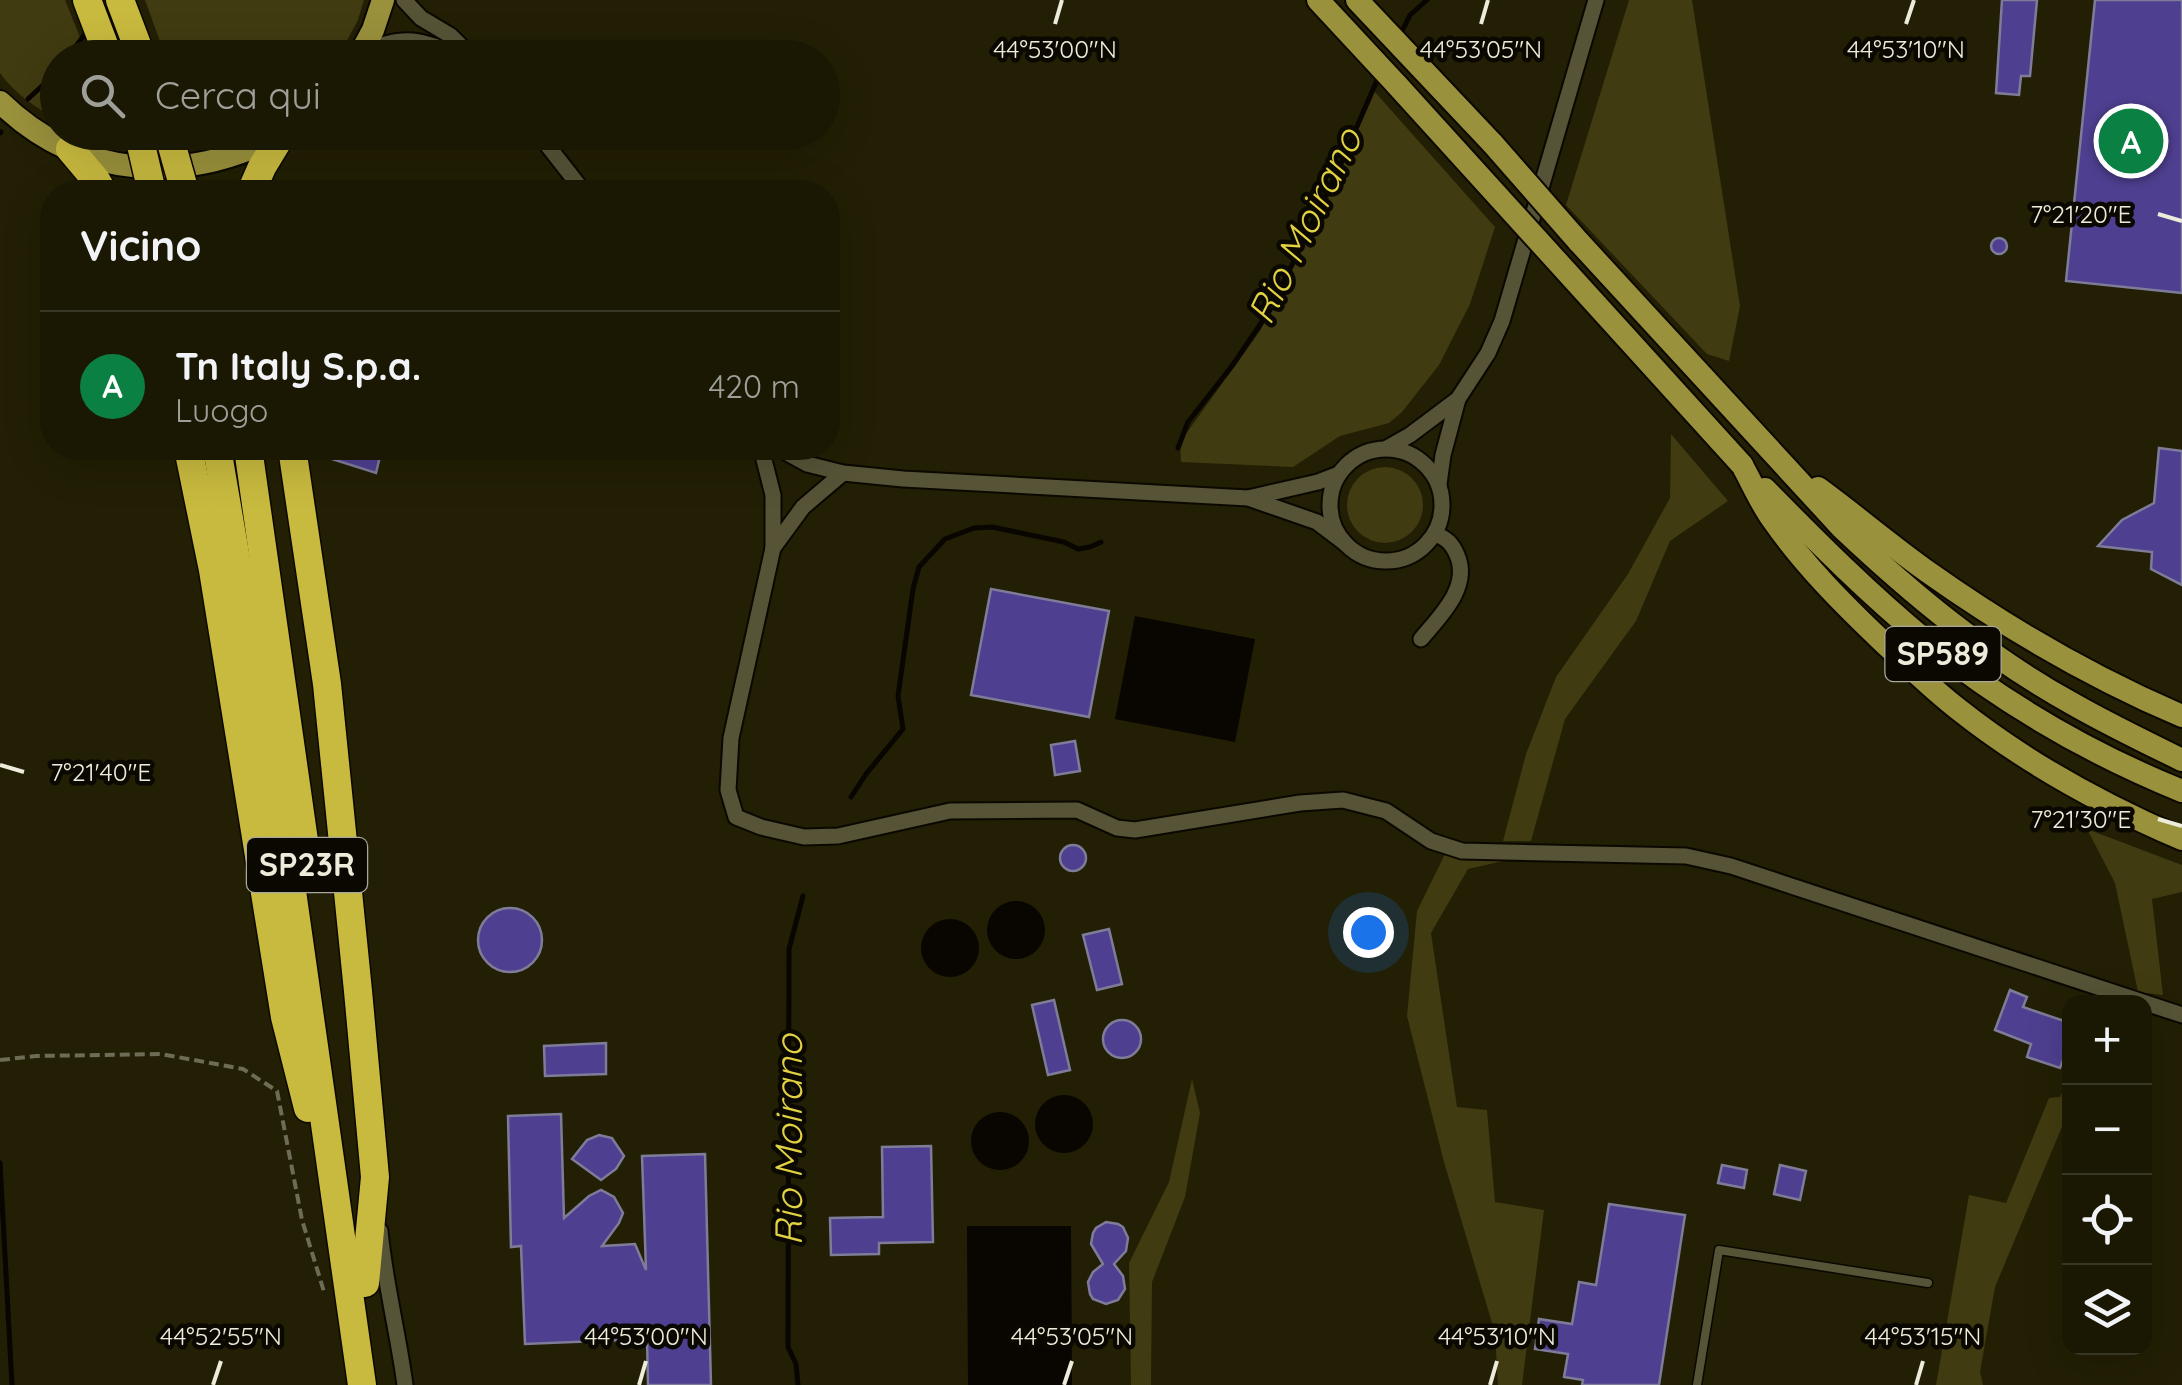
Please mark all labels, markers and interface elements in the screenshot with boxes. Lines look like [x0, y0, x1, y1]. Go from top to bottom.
text: 44°53'00"N [993, 33, 1117, 64]
text: 44°53'05"N [1420, 33, 1542, 64]
text: 44°53'10"N [1847, 33, 1965, 64]
search box [40, 40, 840, 150]
icon: search [75, 68, 130, 123]
text: Cerca qui [155, 71, 321, 119]
pin: A [2098, 104, 2164, 178]
water label: Rio Moirano [1236, 118, 1373, 331]
text: 7°21'20"E [2030, 198, 2132, 229]
text: Vicino [80, 219, 201, 272]
text: Tn Italy S.p.a. [175, 342, 421, 390]
text: A [102, 366, 123, 406]
text: 420 m [708, 366, 800, 406]
text: Luogo [175, 390, 268, 430]
road number: SP589 [1886, 627, 2000, 681]
text: 7°21'40"E [51, 756, 151, 787]
text: 7°21'30"E [2031, 803, 2131, 834]
road number: SP23R [247, 838, 367, 892]
your location [1343, 907, 1394, 958]
map controls [2062, 995, 2152, 1355]
button: + [2062, 995, 2152, 1085]
water label: Rio Moirano [764, 1032, 812, 1246]
button: − [2062, 1085, 2152, 1175]
button: locate [2062, 1175, 2152, 1265]
button: layers [2062, 1265, 2152, 1355]
text: 44°52'55"N [160, 1320, 282, 1351]
text: 44°53'00"N [584, 1320, 708, 1351]
text: 44°53'05"N [1011, 1320, 1133, 1351]
text: 44°53'10"N [1438, 1320, 1556, 1351]
text: 44°53'15"N [1865, 1320, 1981, 1351]

